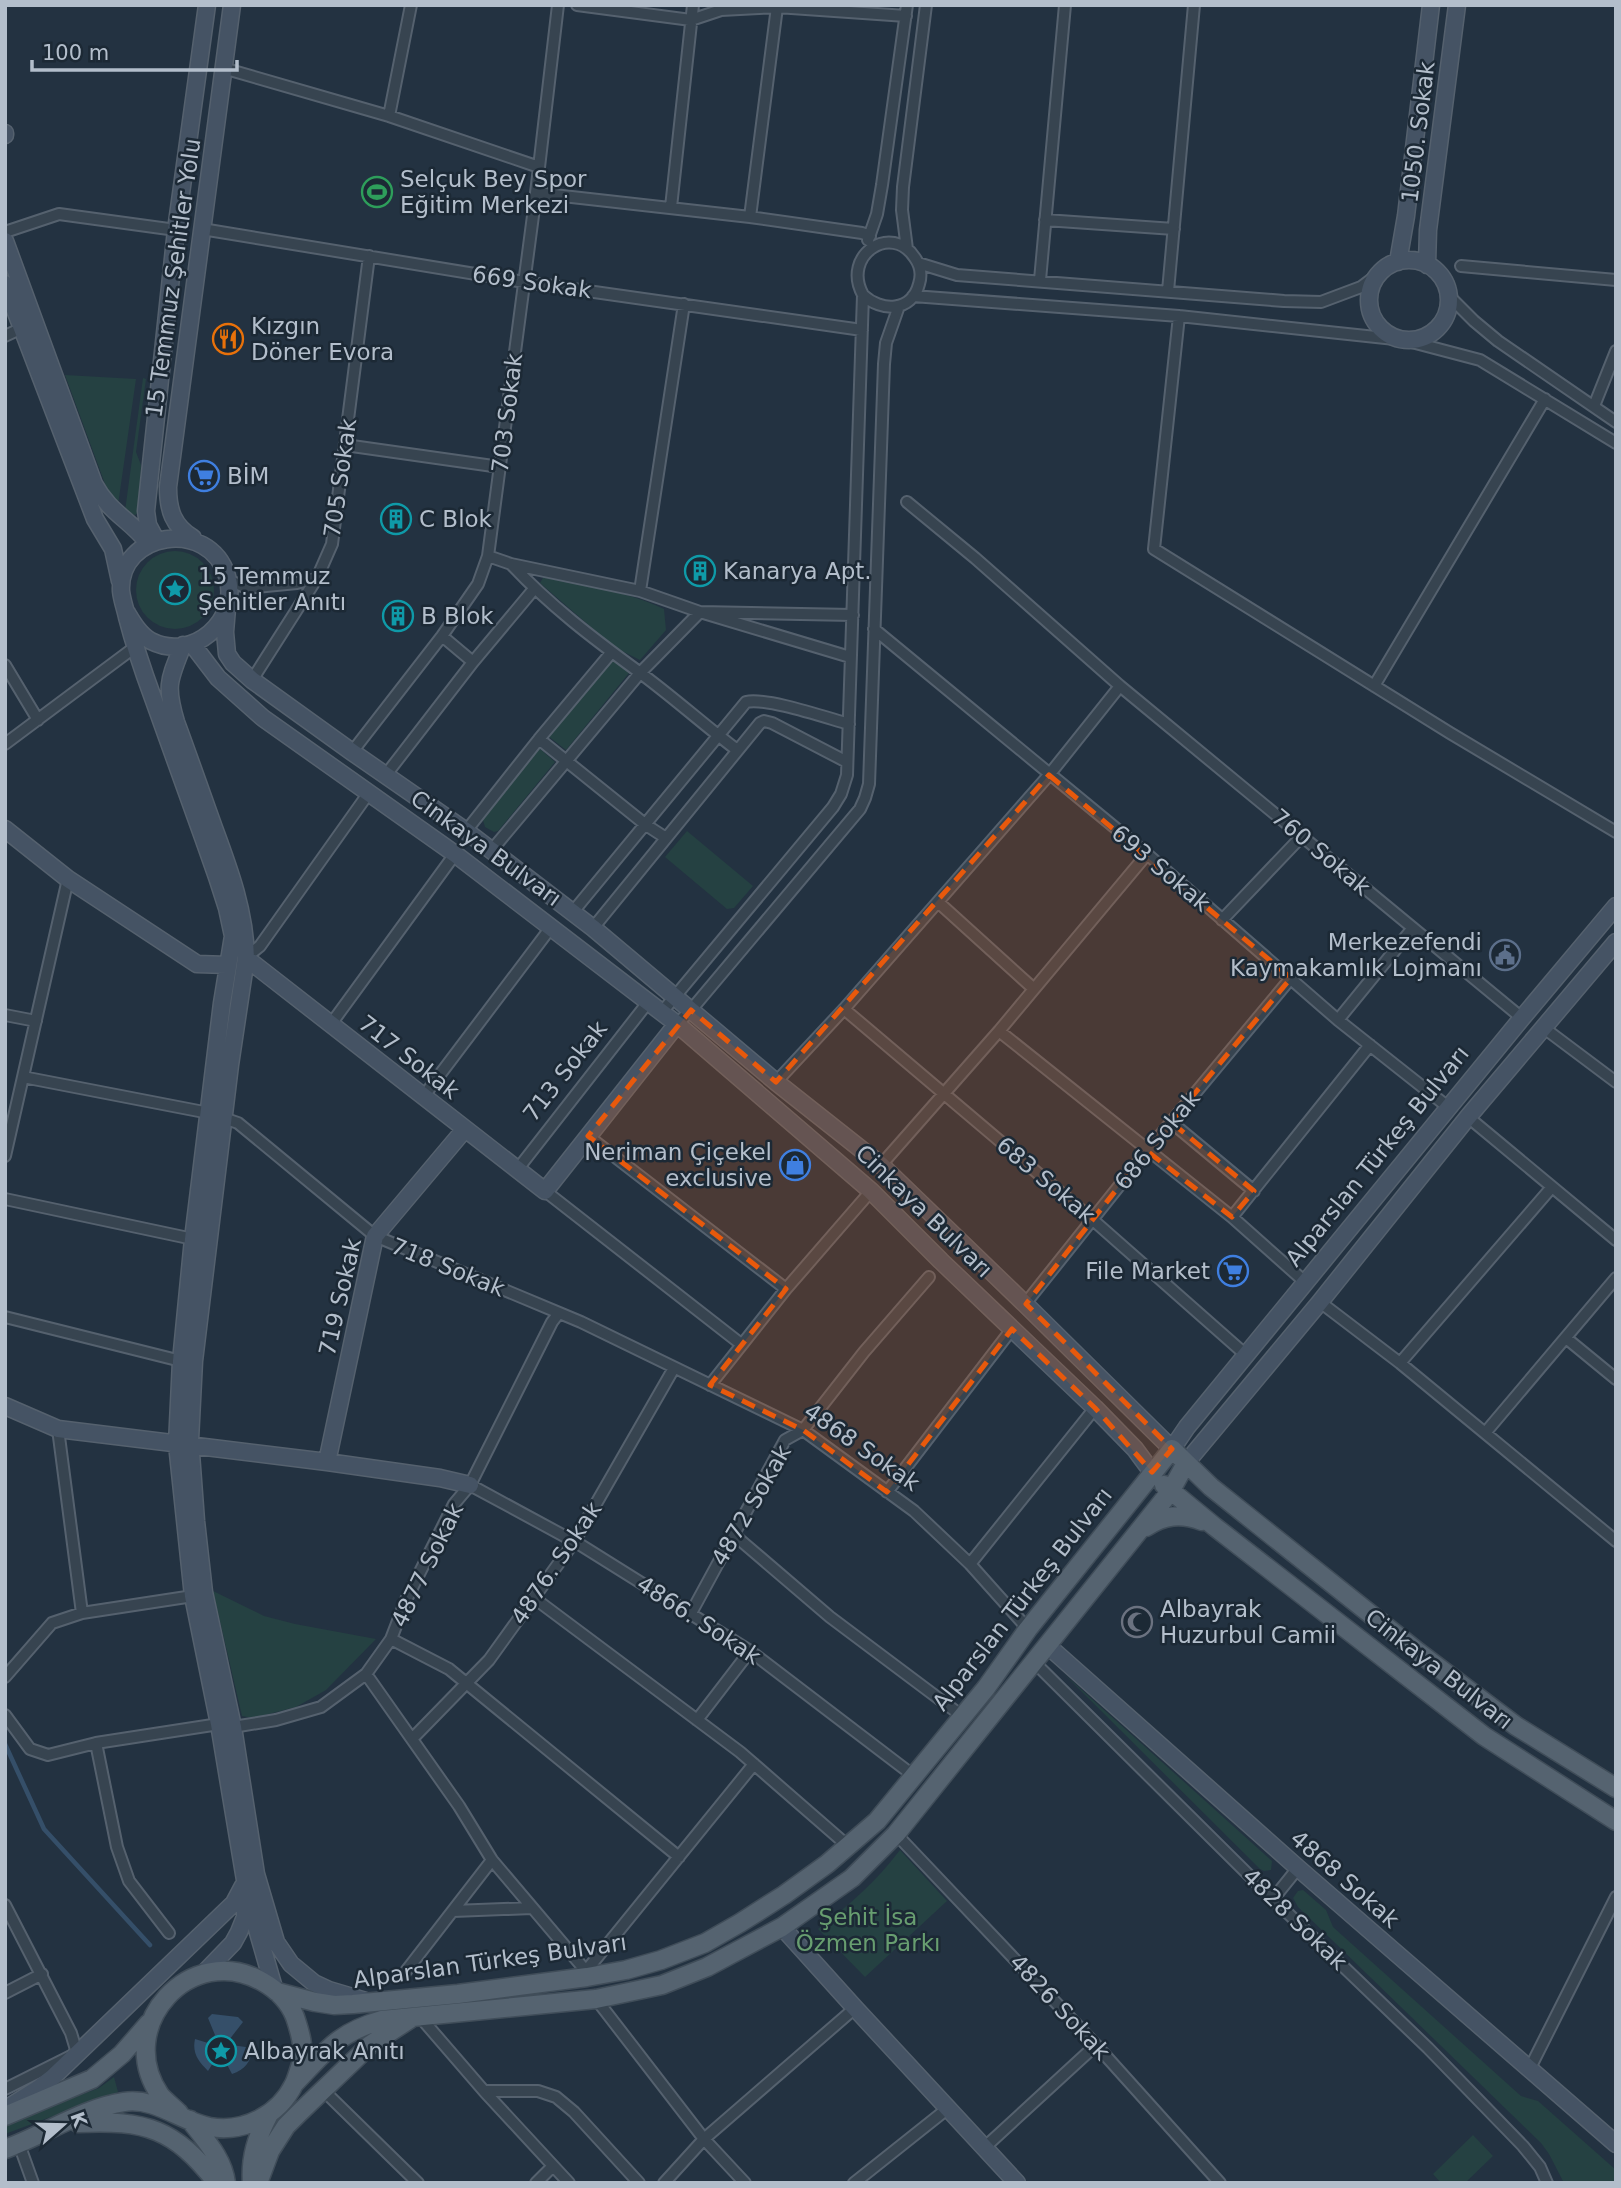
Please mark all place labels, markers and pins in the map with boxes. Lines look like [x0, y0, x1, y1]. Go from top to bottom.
place label: Selçuk Bey Spor Eğitim Merkezi [400, 166, 587, 218]
sports icon: Selçuk Bey Spor Eğitim Merkezi [360, 175, 394, 209]
place label: Kızgın Döner Evora [251, 313, 394, 365]
restaurant icon: Kızgın Döner Evora [211, 322, 245, 356]
supermarket icon: BİM [187, 459, 221, 493]
place label: BİM [227, 462, 269, 489]
building icon: C Blok [379, 502, 413, 536]
place label: C Blok [419, 506, 493, 532]
building icon: Kanarya Apt. [683, 554, 717, 588]
place label: Kanarya Apt. [723, 558, 872, 584]
place label: 15 Temmuz Şehitler Anıtı [198, 563, 346, 615]
place icon: 15 Temmuz Şehitler Anıtı [158, 572, 192, 606]
building icon: B Blok [381, 599, 415, 633]
place label: B Blok [421, 603, 494, 629]
place label: Merkezefendi Kaymakamlık Lojmanı [1230, 929, 1482, 981]
public building icon: Merkezefendi Kaymakamlık Lojmanı [1488, 938, 1522, 972]
place label: Neriman Çiçekel exclusive [584, 1139, 772, 1191]
shop icon: Neriman Çiçekel exclusive [778, 1148, 812, 1182]
supermarket icon: File Market [1216, 1254, 1250, 1288]
place label: File Market [1085, 1258, 1210, 1284]
place label: Albayrak Huzurbul Camii [1160, 1596, 1336, 1648]
mosque icon: Albayrak Huzurbul Camii [1120, 1605, 1154, 1639]
place icon: Albayrak Anıtı [204, 2034, 238, 2068]
place label: Albayrak Anıtı [244, 2038, 405, 2064]

